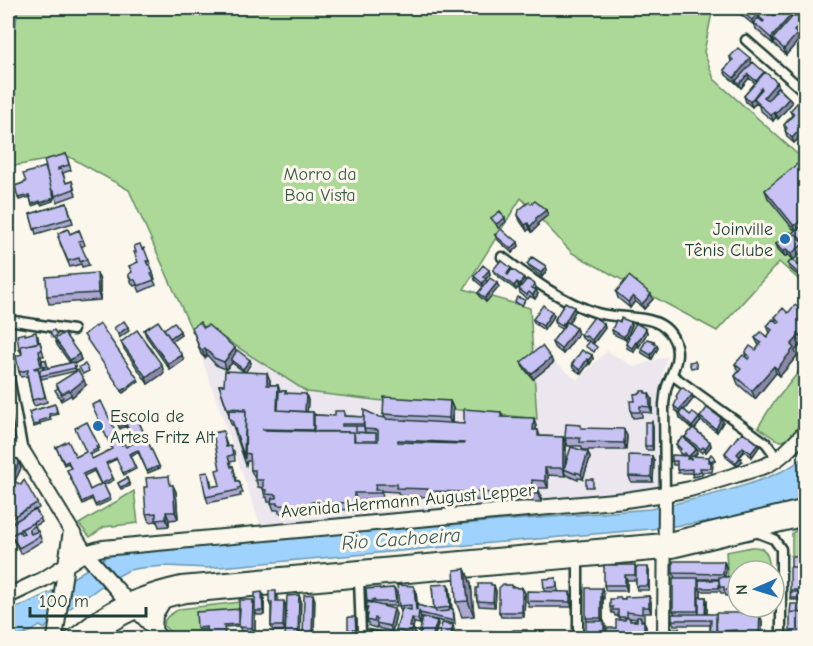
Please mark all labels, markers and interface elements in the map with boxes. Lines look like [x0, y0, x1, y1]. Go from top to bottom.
park label: Morro da Boa Vista [284, 164, 356, 206]
place label: Joinville Tênis Clube [685, 219, 773, 261]
marker: Joinville Tênis Clube [778, 232, 792, 246]
place label: Escola de Artes Fritz Alt [110, 406, 216, 448]
marker: Escola de Artes Fritz Alt [91, 419, 105, 433]
street label: Avenida Hermann August Lepper [280, 479, 537, 523]
water label: Rio Cachoeira [341, 523, 461, 555]
north arrow [726, 559, 786, 619]
scale bar [30, 580, 146, 618]
text: N [733, 584, 751, 595]
text: 100 m [39, 591, 89, 612]

